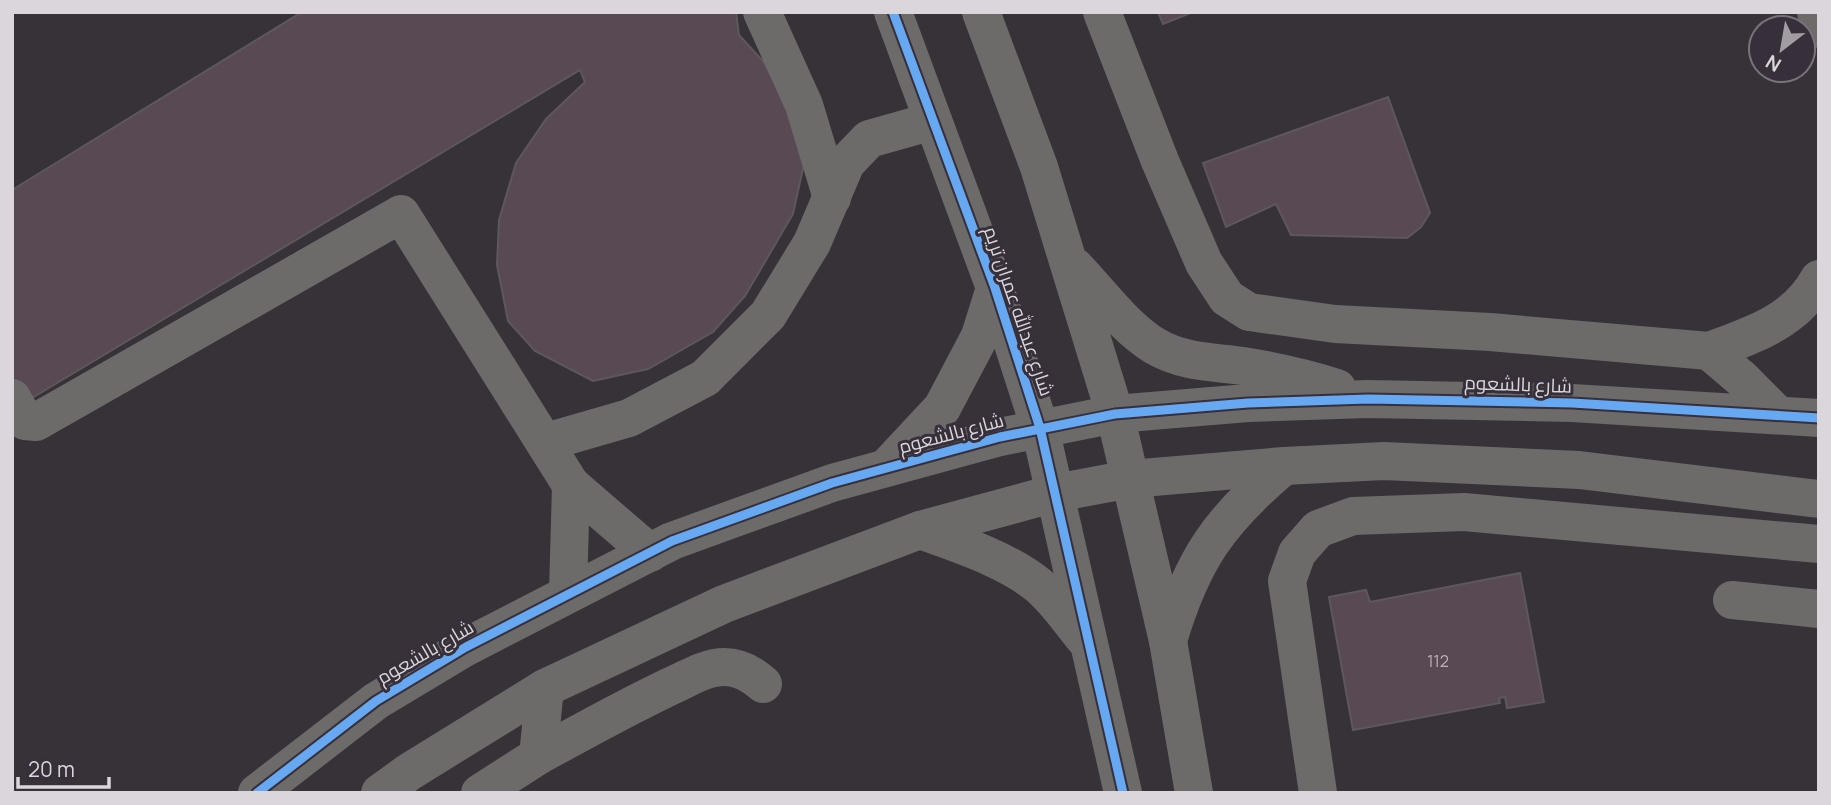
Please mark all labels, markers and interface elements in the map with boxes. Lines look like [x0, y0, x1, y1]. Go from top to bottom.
north arrow [1747, 14, 1817, 84]
text: N [1761, 49, 1786, 78]
street label: شارع عبدالله عمران تريم [977, 223, 1060, 400]
street label: شارع بالشعوم [1464, 369, 1572, 400]
street label: شارع بالشعوم [896, 406, 1007, 460]
street label: شارع بالشعوم [372, 614, 479, 691]
house number: 112 [1427, 650, 1449, 672]
scale bar [18, 746, 108, 790]
text: 20 m [28, 755, 75, 783]

